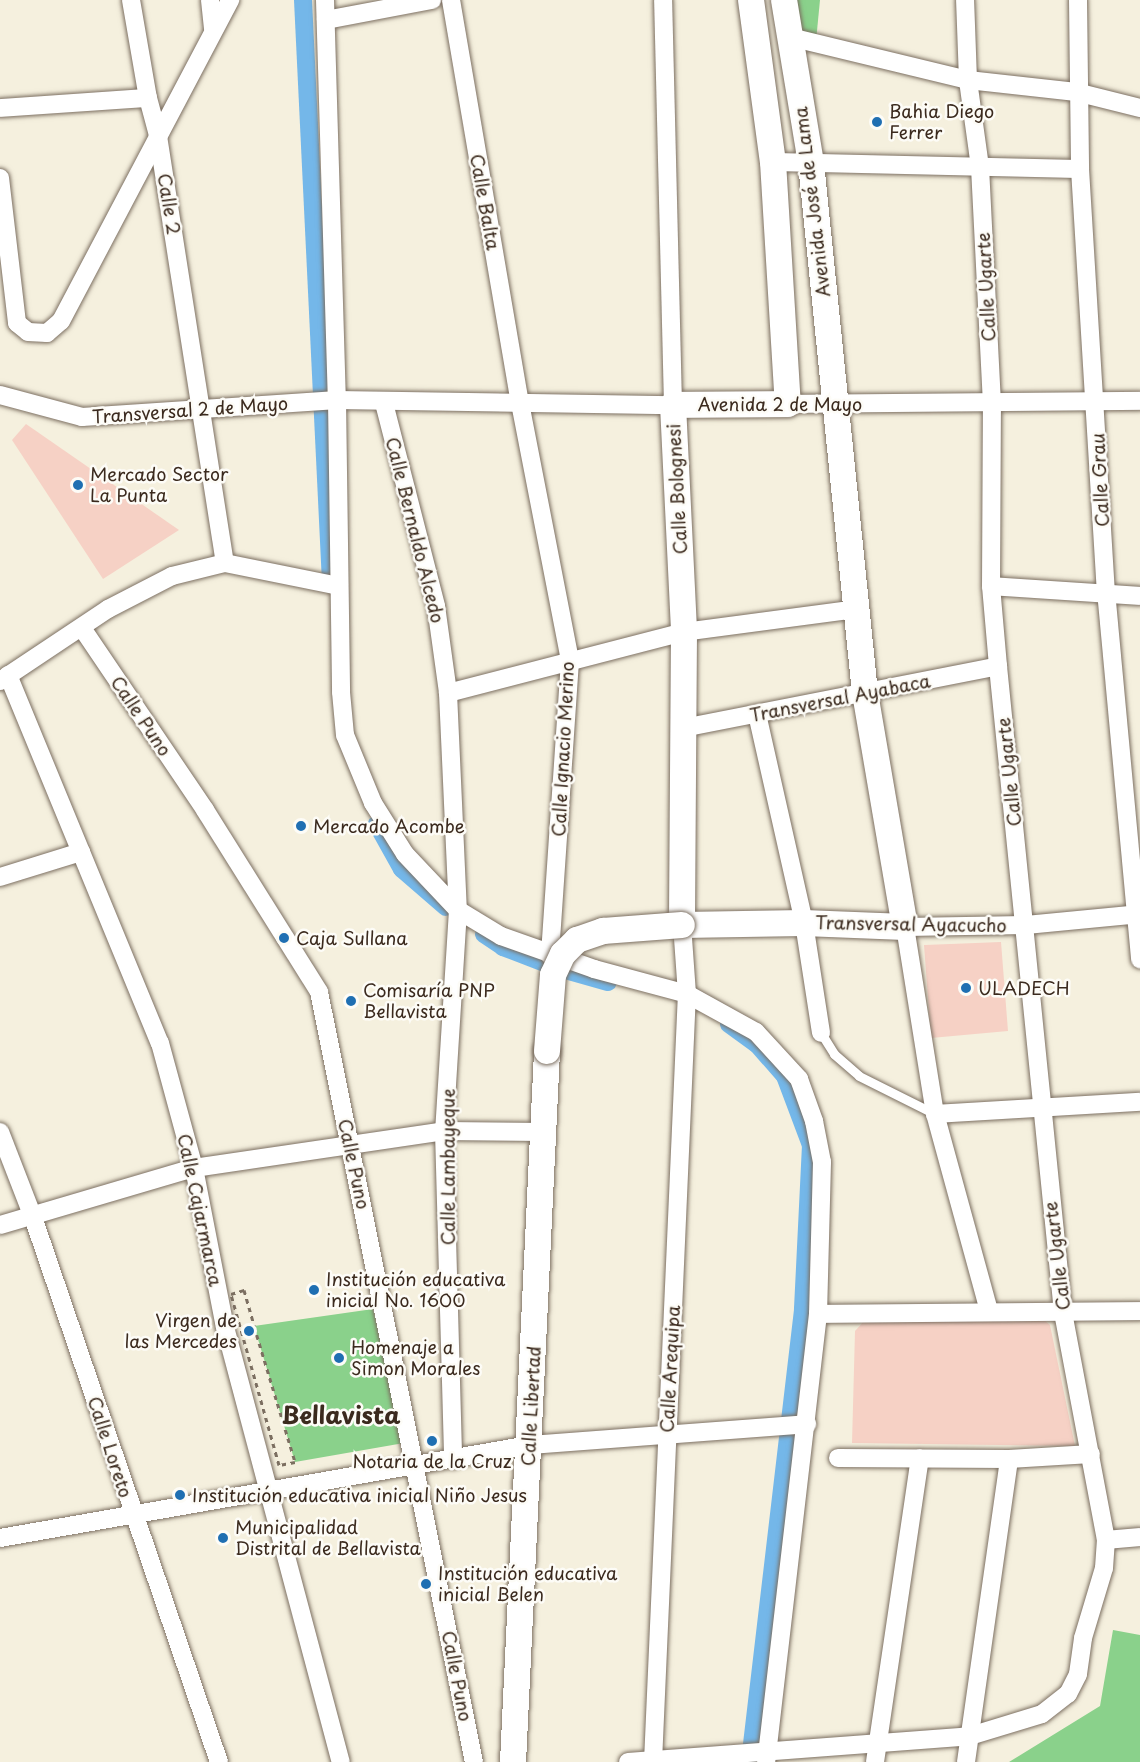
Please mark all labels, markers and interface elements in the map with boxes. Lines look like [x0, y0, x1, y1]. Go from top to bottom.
place label: Bahia Diego Ferrer [889, 101, 993, 144]
street label: Avenida José de Lama [790, 105, 834, 299]
marker: Bahia Diego Ferrer [870, 115, 884, 129]
street label: Calle Balta [466, 152, 504, 252]
street label: Calle 2 [153, 171, 185, 237]
street label: Calle Ugarte [972, 232, 1000, 342]
street label: Transversal 2 de Mayo [90, 392, 290, 428]
street label: Avenida 2 de Mayo [696, 393, 864, 415]
street label: Calle Bolognesi [663, 423, 691, 555]
street label: Calle Grau [1087, 433, 1113, 527]
street label: Calle Bernaldo Alcedo [381, 434, 449, 626]
place label: Mercado Sector La Punta [90, 464, 228, 506]
marker: Mercado Sector La Punta [71, 478, 85, 492]
street label: Calle Ignacio Merino [548, 660, 578, 838]
street label: Transversal Ayabaca [747, 670, 933, 726]
street label: Calle Puno [106, 672, 176, 760]
street label: Calle Ugarte [993, 716, 1025, 828]
place label: Mercado Acombe [313, 815, 465, 837]
marker: Mercado Acombe [294, 819, 308, 833]
street label: Transversal Ayacucho [815, 912, 1007, 936]
place label: Caja Sullana [296, 927, 407, 949]
marker: Caja Sullana [277, 931, 291, 945]
place label: ULADECH [978, 977, 1070, 999]
place label: Comisaría PNP Bellavista [363, 980, 495, 1022]
marker: ULADECH [959, 981, 973, 995]
marker: Comisaría PNP Bellavista [344, 994, 358, 1008]
street label: Calle Lambayeque [437, 1088, 459, 1246]
street label: Calle Puno [334, 1117, 374, 1211]
street label: Calle Cajarmarca [173, 1132, 227, 1288]
street label: Calle Ugarte [1040, 1200, 1074, 1312]
place label: Institución educativa inicial No. 1600 [326, 1269, 505, 1312]
marker: Institución educativa inicial No. 1600 [307, 1283, 321, 1297]
street label: Calle Arequipa [656, 1304, 684, 1434]
place label: Virgen de las Mercedes [125, 1310, 237, 1352]
marker: Virgen de las Mercedes [242, 1324, 256, 1338]
place label: Homenaje a Simon Morales [351, 1337, 479, 1380]
street label: Calle Libertad [517, 1345, 545, 1467]
marker: Homenaje a Simon Morales [332, 1351, 346, 1365]
street label: Calle Loreto [84, 1394, 136, 1500]
district label: Bellavista [282, 1401, 400, 1429]
marker: Notaria de la Cruz [425, 1434, 439, 1448]
place label: Notaria de la Cruz [352, 1450, 512, 1472]
place label: Institución educativa inicial Niño Jesus [192, 1484, 528, 1506]
marker: Institución educativa inicial Niño Jesus [173, 1488, 187, 1502]
place label: Municipalidad Distrital de Bellavista [235, 1517, 422, 1559]
marker: Municipalidad Distrital de Bellavista [216, 1531, 230, 1545]
place label: Institución educativa inicial Belen [438, 1563, 617, 1606]
marker: Institución educativa inicial Belen [419, 1577, 433, 1591]
street label: Calle Puno [438, 1629, 476, 1723]

